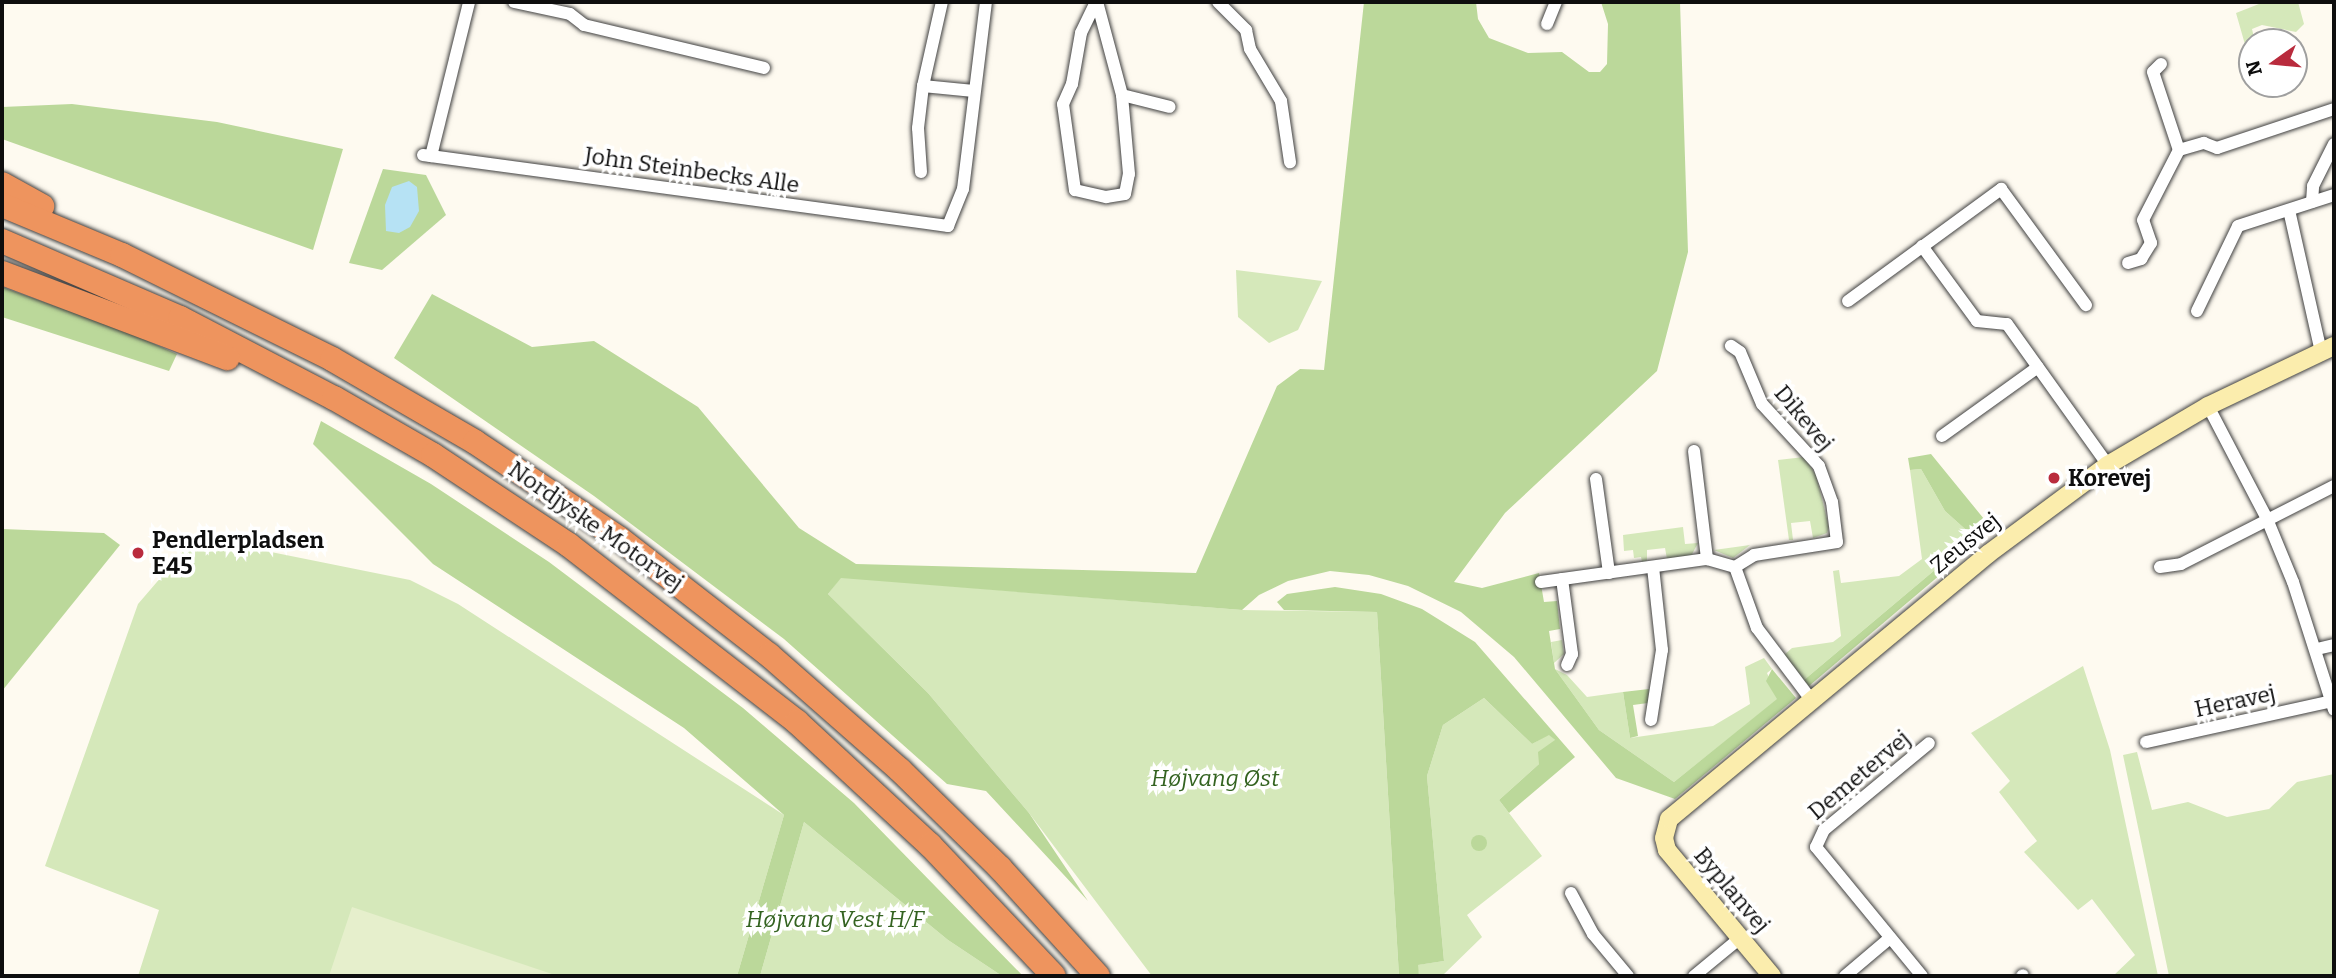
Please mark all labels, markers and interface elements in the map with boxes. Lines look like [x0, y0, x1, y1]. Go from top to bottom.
north arrow [2238, 28, 2308, 98]
text: N [2241, 58, 2267, 78]
street label: John Steinbecks Alle [583, 141, 801, 199]
street label: Dikevej [1769, 379, 1839, 457]
street label: Nordjyske Motorvej [503, 455, 689, 597]
place label: Korevej [2068, 464, 2151, 492]
marker: Korevej [2046, 470, 2062, 486]
street label: Zeusvej [1925, 507, 2005, 579]
place label: Pendlerpladsen E45 [152, 526, 324, 580]
marker: Pendlerpladsen E45 [130, 545, 146, 561]
street label: Heravej [2192, 679, 2278, 723]
street label: Demetervej [1802, 724, 1916, 826]
park label: Højvang Øst [1151, 764, 1279, 792]
street label: Byplanvej [1688, 842, 1776, 938]
park label: Højvang Vest H/F [746, 905, 924, 933]

